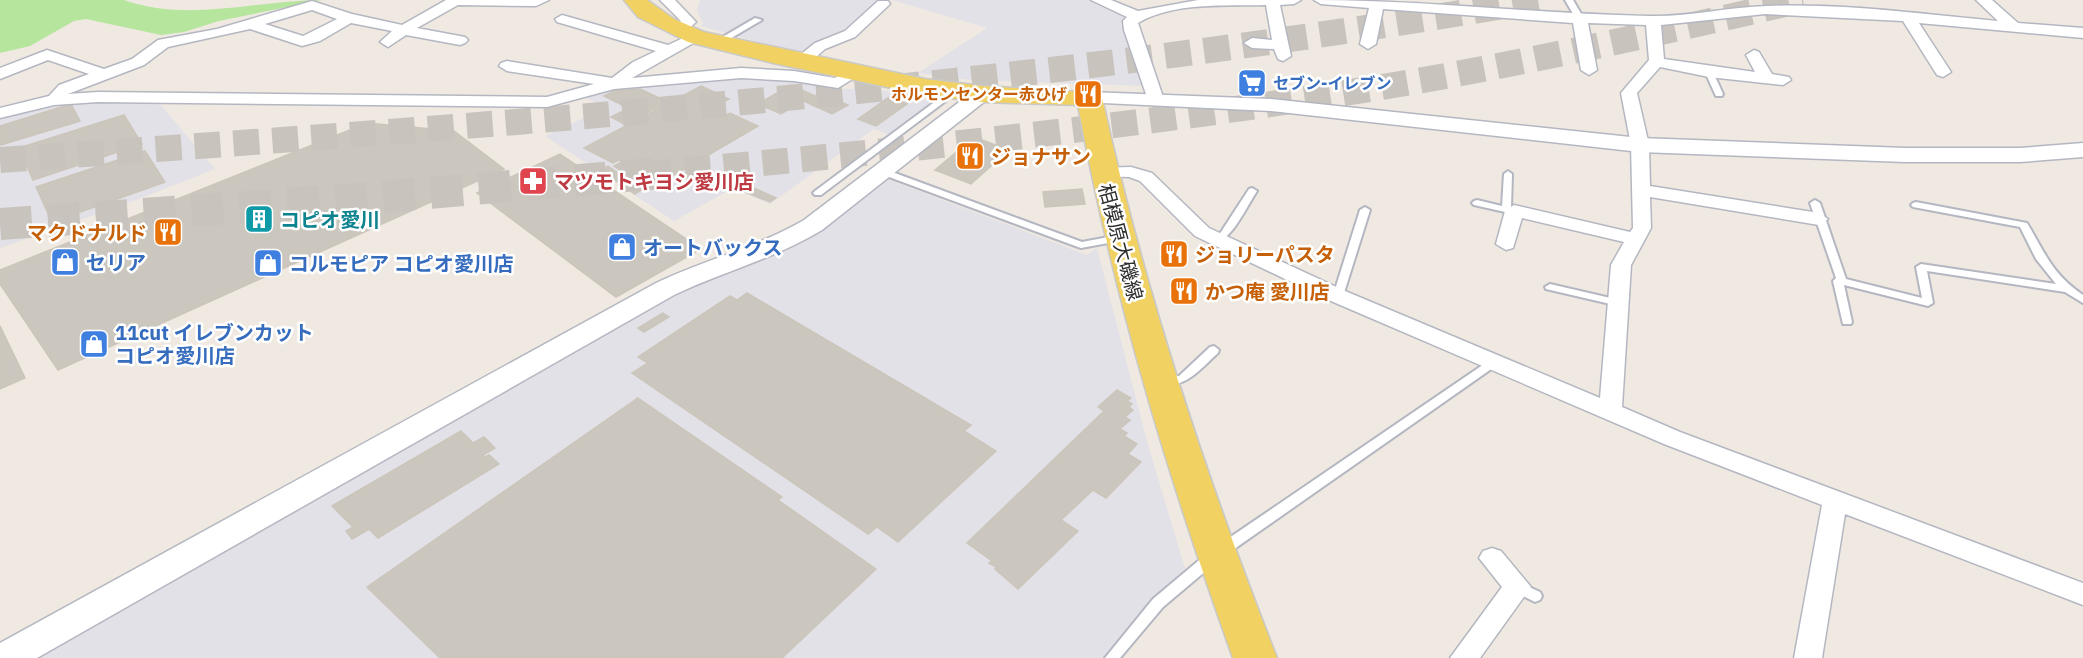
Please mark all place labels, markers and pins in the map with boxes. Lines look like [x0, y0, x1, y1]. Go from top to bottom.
supermarket icon: セブン-イレブン [1236, 67, 1268, 99]
place label: セブン-イレブン [1273, 73, 1391, 93]
restaurant icon: ホルモンセンター赤ひげ [1072, 78, 1104, 110]
place label: ホルモンセンター赤ひげ [891, 84, 1067, 104]
restaurant icon: ジョナサン [954, 140, 986, 172]
place label: ジョナサン [991, 143, 1091, 170]
pharmacy icon: マツモトキヨシ愛川店 [517, 165, 549, 197]
place label: マツモトキヨシ愛川店 [554, 168, 754, 195]
building icon: コピオ愛川 [243, 203, 275, 235]
place label: コピオ愛川 [280, 206, 380, 233]
restaurant icon: マクドナルド [152, 216, 184, 248]
place label: マクドナルド [27, 219, 147, 246]
shop icon: オートバックス [606, 231, 638, 263]
place label: オートバックス [643, 234, 782, 261]
restaurant icon: ジョリーパスタ [1158, 238, 1190, 270]
place label: ジョリーパスタ [1195, 241, 1335, 268]
shop icon: セリア [49, 246, 81, 278]
shop icon: コルモピア コピオ愛川店 [252, 247, 284, 279]
place label: セリア [86, 249, 146, 276]
place label: コルモピア コピオ愛川店 [289, 250, 514, 277]
restaurant icon: かつ庵 愛川店 [1168, 275, 1200, 307]
place label: かつ庵 愛川店 [1205, 278, 1330, 305]
place label: 11cut イレブンカット コピオ愛川店 [115, 319, 314, 369]
shop icon: 11cut イレブンカット コピオ愛川店 [78, 328, 110, 360]

